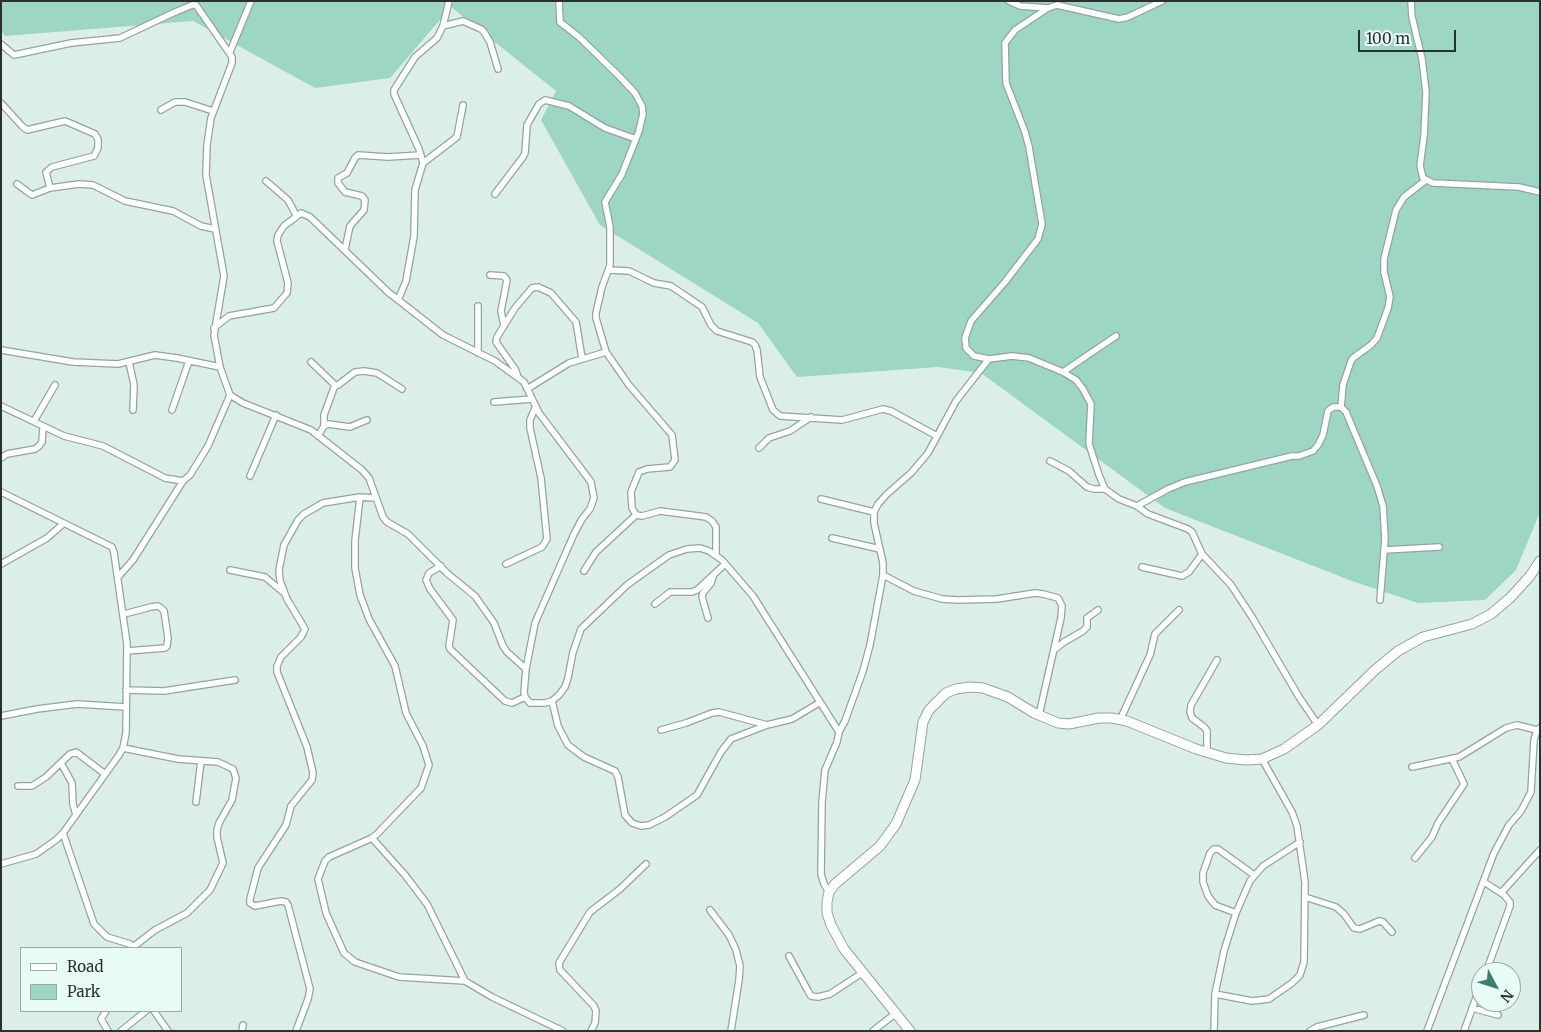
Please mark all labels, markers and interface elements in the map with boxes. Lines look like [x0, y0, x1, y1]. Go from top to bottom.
scale bar [1361, 20, 1458, 52]
text: 100 m [1366, 29, 1410, 48]
legend [20, 947, 182, 1012]
text: Road [67, 957, 103, 976]
north arrow [1471, 962, 1521, 1012]
text: Park [67, 982, 100, 1001]
text: N [1496, 986, 1517, 1006]

